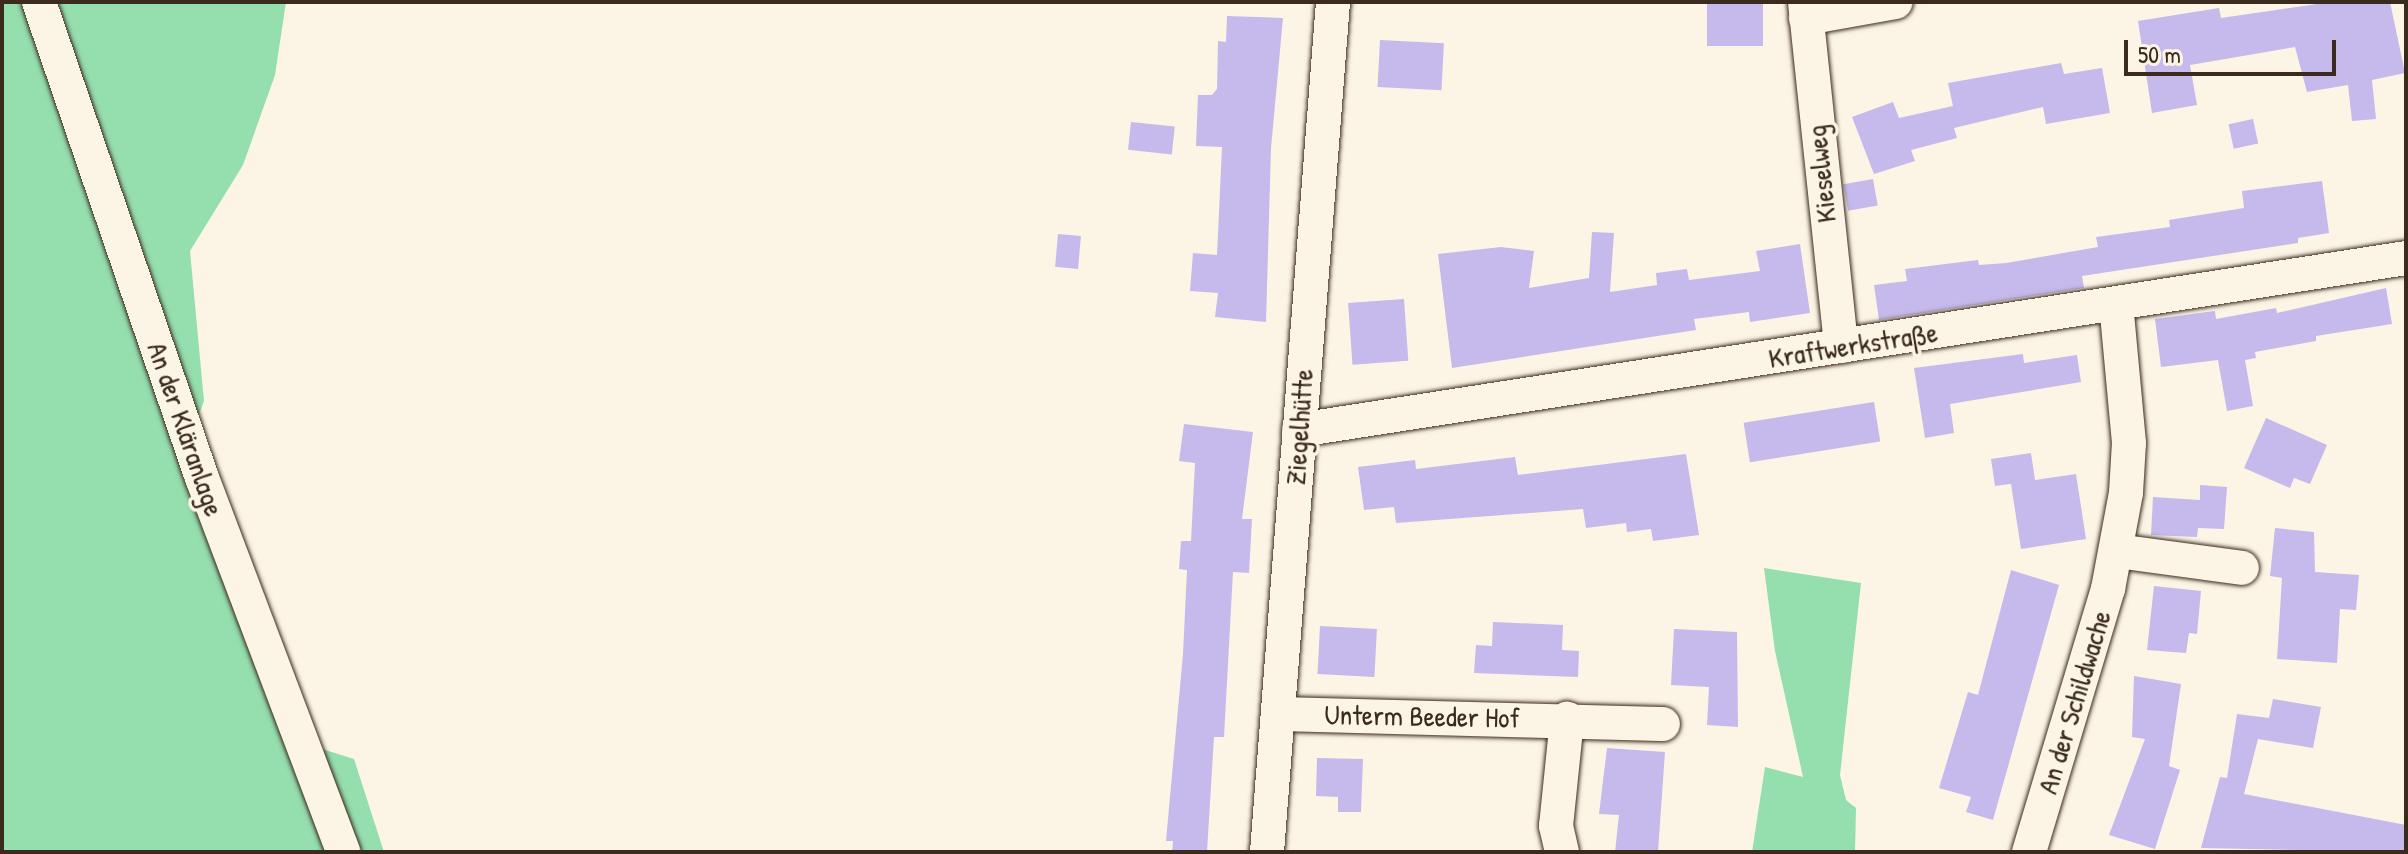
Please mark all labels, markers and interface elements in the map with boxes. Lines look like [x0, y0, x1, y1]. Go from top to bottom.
scale bar [2128, 24, 2340, 74]
text: 50 m [2138, 38, 2181, 70]
street label: Kieselweg [1799, 124, 1843, 224]
street label: Kraftwerkstraße [1766, 315, 1940, 375]
street label: An der Kläranlage [141, 338, 231, 520]
street label: Ziegelhütte [1278, 368, 1320, 486]
street label: An der Schildwache [2030, 606, 2118, 798]
street label: Unterm Beeder Hof [1324, 697, 1520, 735]

